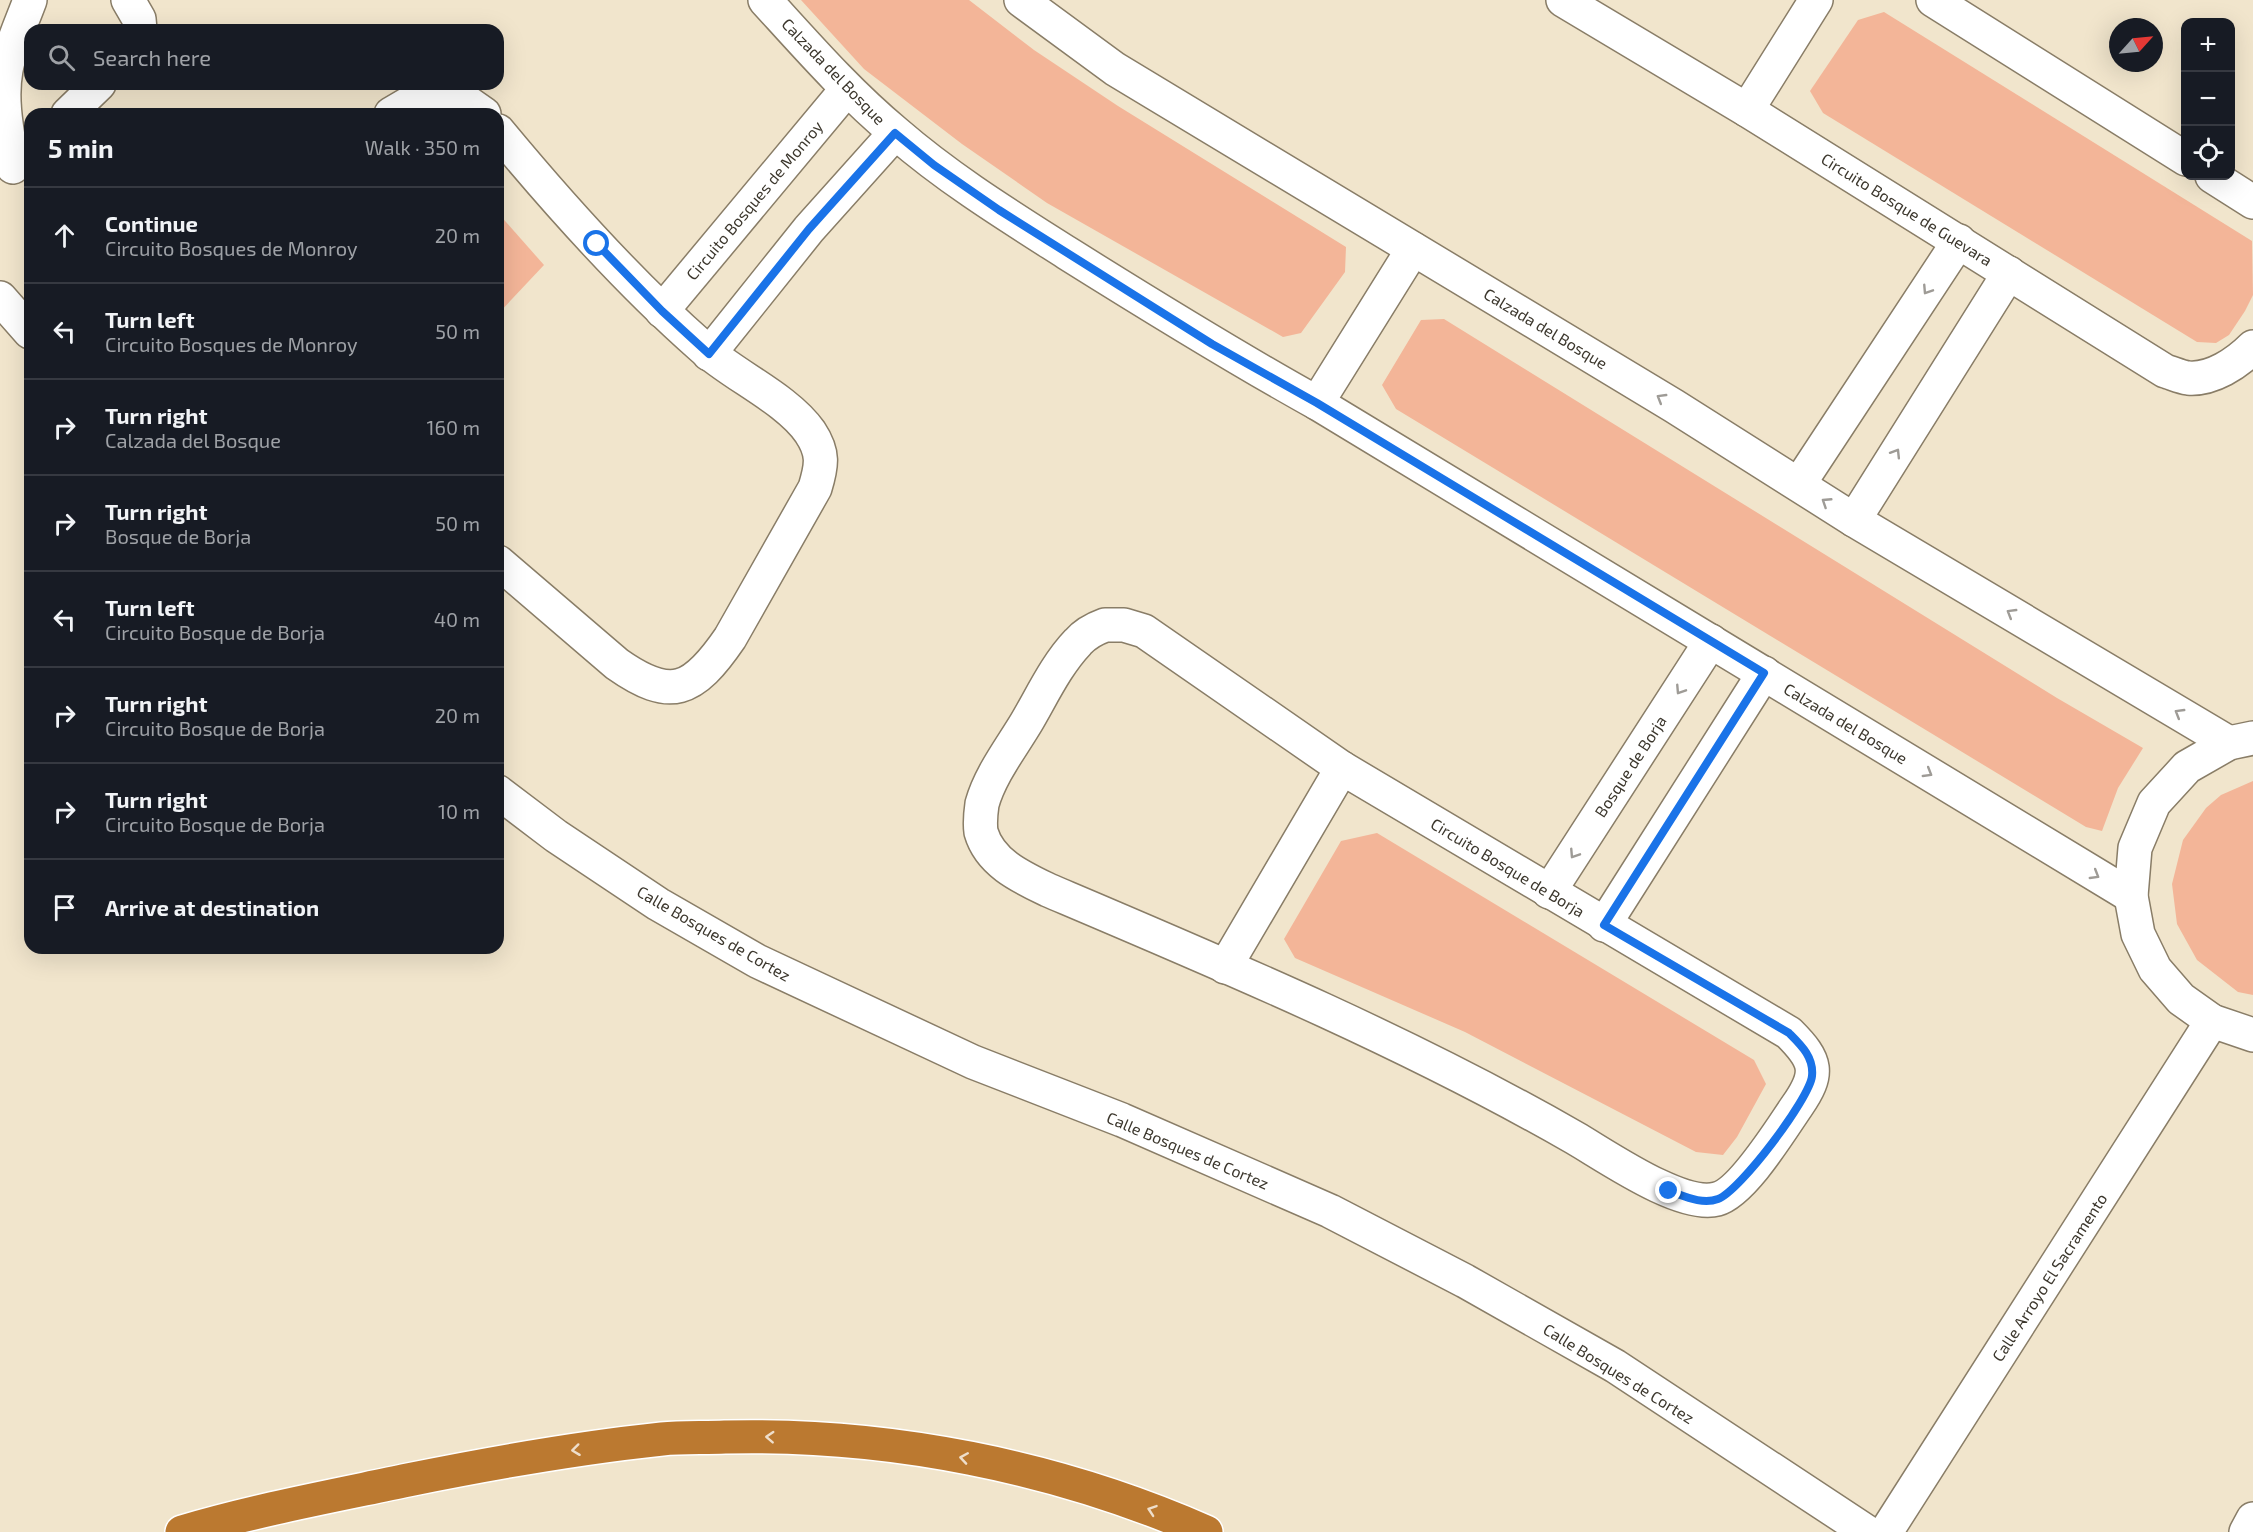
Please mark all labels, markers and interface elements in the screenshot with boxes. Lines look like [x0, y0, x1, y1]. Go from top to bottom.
street label: Calzada del Bosque [778, 14, 890, 128]
north arrow [2109, 18, 2163, 72]
map controls [2181, 18, 2235, 180]
button: + [2181, 18, 2235, 72]
search box [24, 24, 504, 90]
icon: search [45, 41, 78, 74]
text: Search here [93, 44, 211, 70]
button: − [2181, 72, 2235, 126]
street label: Circuito Bosques de Monroy [682, 116, 827, 283]
button: locate [2181, 126, 2235, 180]
text: 5 min [48, 132, 114, 163]
text: Walk · 350 m [365, 135, 480, 159]
street label: Circuito Bosque de Guevara [1818, 149, 1996, 269]
text: Continue [105, 210, 198, 236]
icon: ahead [48, 219, 81, 252]
text: 20 m [435, 223, 480, 247]
route start [583, 230, 609, 256]
text: Circuito Bosques de Monroy [105, 236, 358, 260]
street label: Calzada del Bosque [1481, 284, 1611, 372]
one-way arrow [1922, 284, 1934, 294]
text: Turn left [105, 306, 194, 332]
icon: left [48, 315, 81, 348]
text: 50 m [435, 319, 480, 343]
text: Circuito Bosques de Monroy [105, 332, 358, 356]
one-way arrow [1657, 394, 1667, 406]
text: Turn right [105, 402, 207, 428]
icon: right [48, 411, 81, 444]
text: 160 m [427, 415, 480, 439]
text: Calzada del Bosque [105, 428, 281, 452]
one-way arrow [1889, 449, 1900, 460]
text: Turn right [105, 498, 207, 524]
one-way arrow [1822, 498, 1833, 509]
icon: right [48, 507, 81, 540]
text: 50 m [435, 511, 480, 535]
text: Bosque de Borja [105, 524, 251, 548]
text: Turn left [105, 594, 194, 620]
icon: left [48, 603, 81, 636]
text: 40 m [434, 607, 480, 631]
one-way arrow [2007, 609, 2017, 621]
text: Circuito Bosque de Borja [105, 620, 325, 644]
street label: Calzada del Bosque [1781, 679, 1911, 767]
one-way arrow [1675, 684, 1687, 694]
text: Turn right [105, 690, 207, 716]
icon: right [48, 699, 81, 732]
text: 20 m [435, 703, 480, 727]
one-way arrow [2175, 709, 2185, 720]
street label: Bosque de Borja [1590, 712, 1671, 821]
text: Circuito Bosque de Borja [105, 716, 325, 740]
one-way arrow [1922, 766, 1932, 778]
text: Turn right [105, 786, 207, 812]
icon: right [48, 795, 81, 828]
text: 10 m [438, 799, 480, 823]
text: Circuito Bosque de Borja [105, 812, 325, 836]
street label: Circuito Bosque de Borja [1427, 814, 1588, 921]
one-way arrow [1570, 847, 1581, 858]
one-way arrow [2089, 867, 2099, 879]
street label: Calle Bosques de Cortez [634, 881, 794, 985]
icon: arrive [48, 891, 81, 924]
text: Arrive at destination [105, 894, 319, 920]
street label: Calle Bosques de Cortez [1104, 1107, 1272, 1193]
route end [1655, 1177, 1681, 1203]
street label: Calle Arroyo El Sacramento [1988, 1189, 2110, 1365]
street label: Calle Bosques de Cortez [1540, 1319, 1698, 1427]
one-way arrow [766, 1430, 775, 1443]
one-way arrow [572, 1444, 581, 1456]
one-way arrow [959, 1453, 969, 1465]
one-way arrow [1147, 1505, 1158, 1517]

